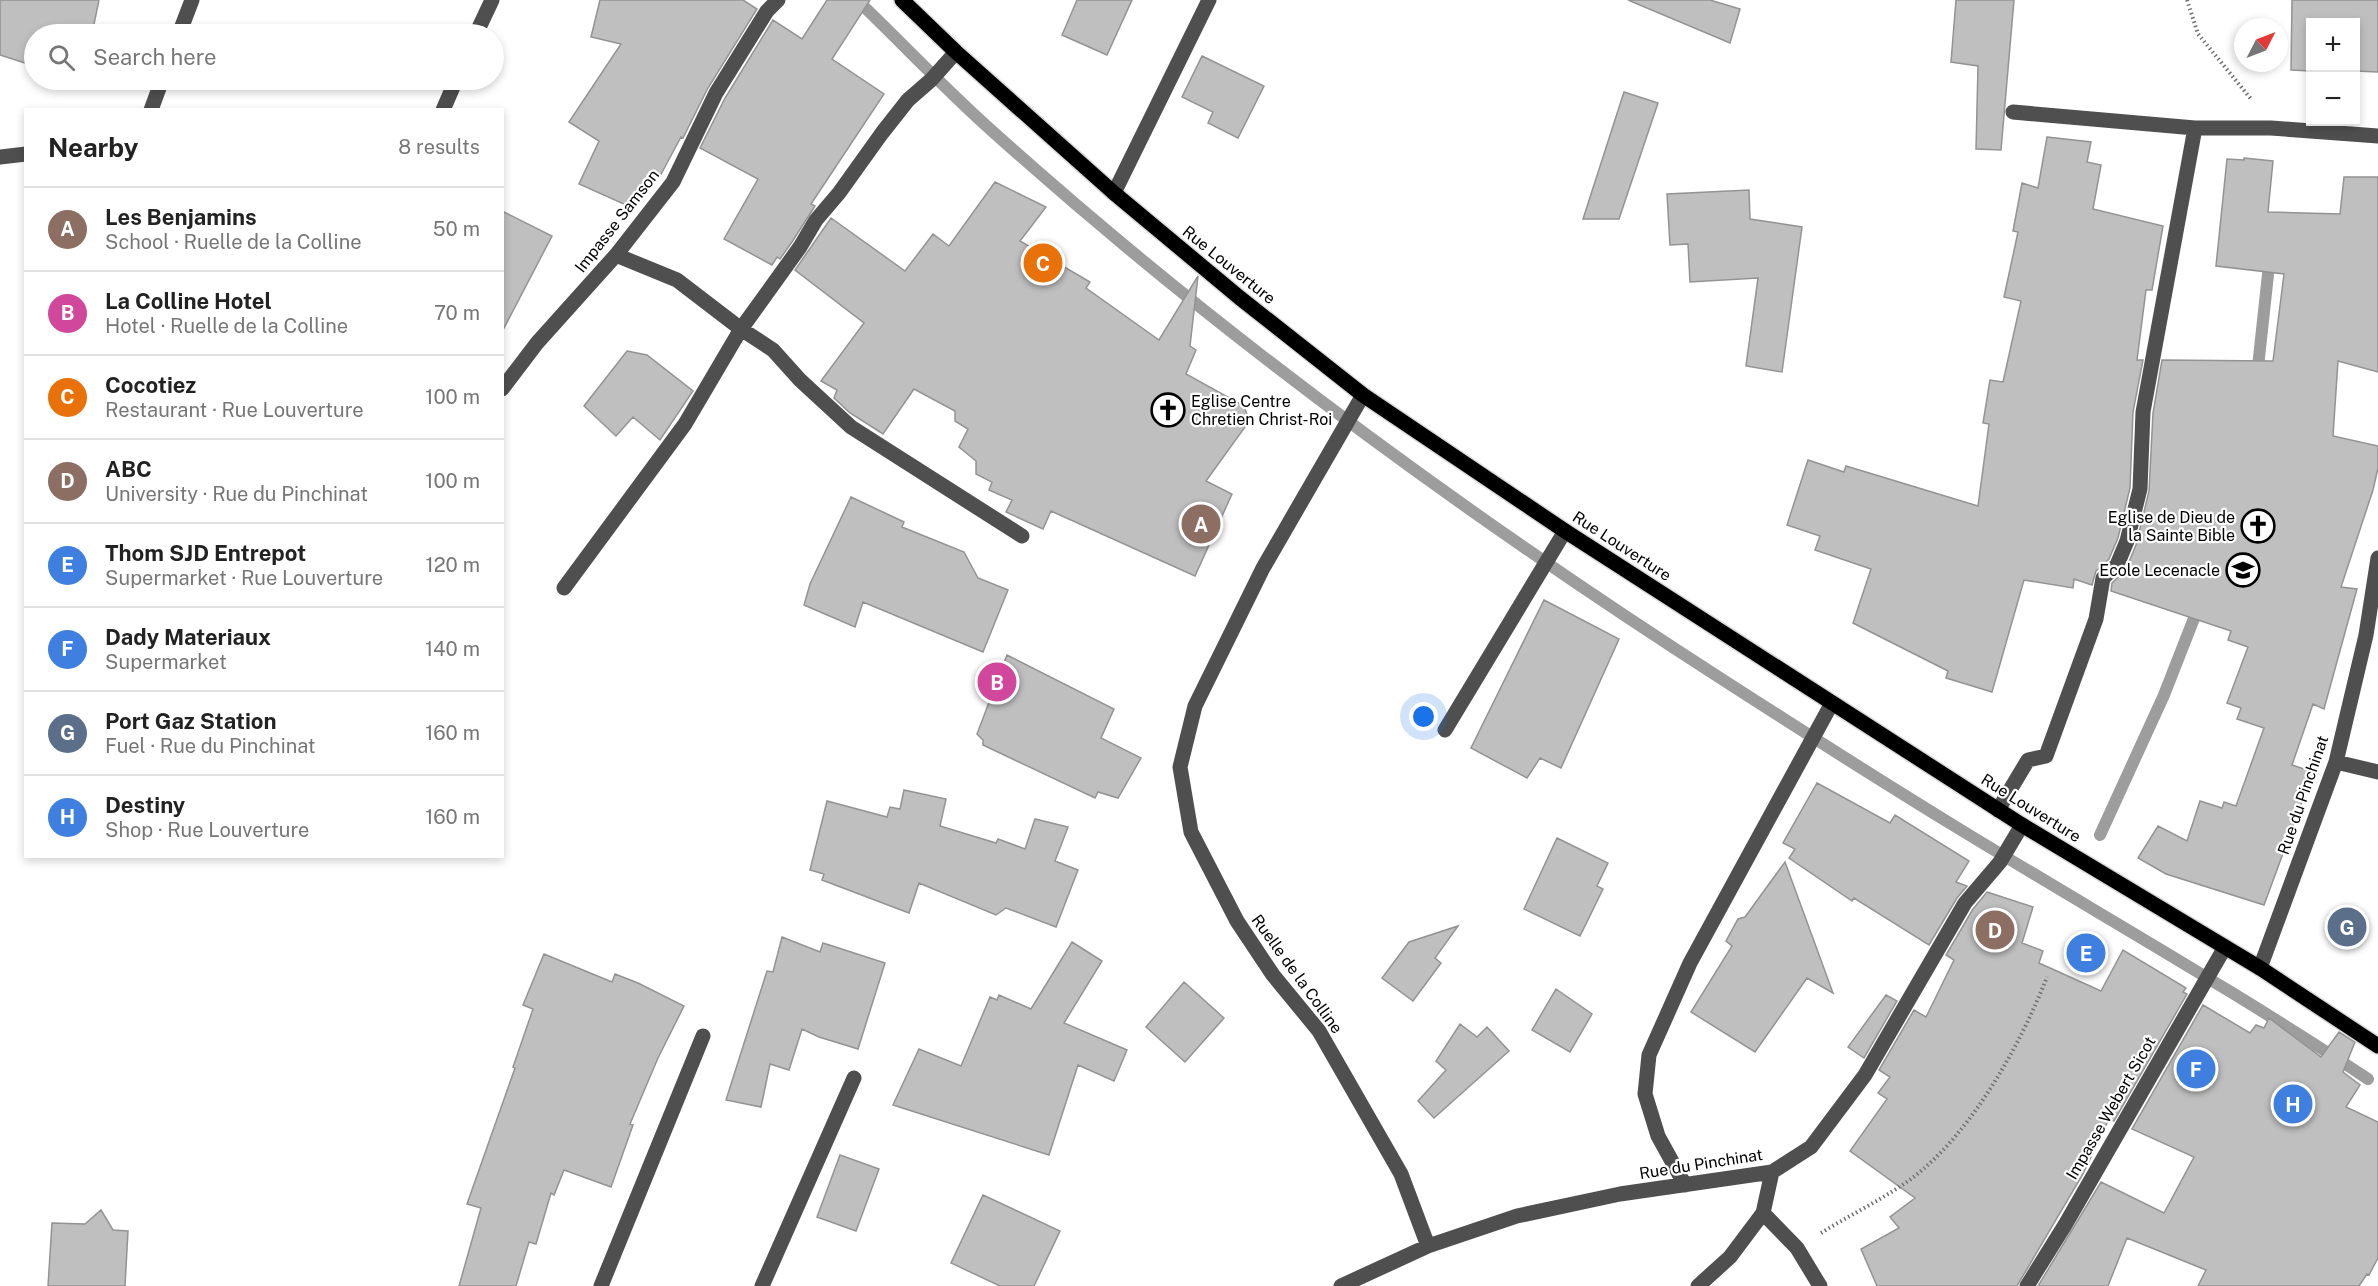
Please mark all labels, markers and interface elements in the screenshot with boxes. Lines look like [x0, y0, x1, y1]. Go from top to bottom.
north arrow [2234, 18, 2288, 72]
map controls [2306, 18, 2360, 126]
button: + [2306, 18, 2360, 72]
search box [24, 24, 504, 90]
icon: search [45, 41, 78, 74]
text: Search here [93, 44, 217, 70]
button: − [2306, 72, 2360, 126]
text: Nearby [48, 132, 138, 163]
text: 8 results [398, 135, 480, 159]
street label: Impasse Samson [571, 166, 663, 276]
text: Les Benjamins [105, 204, 256, 230]
text: A [60, 217, 75, 241]
text: 50 m [433, 217, 480, 241]
street label: Rue Louverture [1179, 222, 1279, 308]
text: School · Ruelle de la Colline [105, 230, 362, 254]
pin: C [1024, 240, 1062, 286]
text: La Colline Hotel [105, 288, 272, 314]
text: B [61, 301, 74, 325]
text: 70 m [434, 301, 480, 325]
text: Hotel · Ruelle de la Colline [105, 314, 348, 338]
text: Cocotiez [105, 372, 196, 398]
text: C [60, 385, 75, 409]
text: 100 m [425, 385, 480, 409]
church icon: Eglise Centre Chretien Christ-Roi [1150, 392, 1186, 428]
place label: Eglise Centre Chretien Christ-Roi [1191, 392, 1332, 429]
text: Restaurant · Rue Louverture [105, 398, 364, 422]
text: ABC [105, 456, 152, 482]
text: D [60, 469, 75, 493]
text: 100 m [425, 469, 480, 493]
text: University · Rue du Pinchinat [105, 482, 368, 506]
pin: A [1182, 502, 1220, 546]
street label: Rue Louverture [1569, 507, 1675, 585]
place label: Eglise de Dieu de la Sainte Bible [2108, 508, 2235, 545]
church icon: Eglise de Dieu de la Sainte Bible [2240, 508, 2276, 544]
text: Thom SJD Entrepot [105, 540, 306, 566]
school or university icon: Ecole Lecenacle [2225, 552, 2261, 588]
text: E [61, 553, 74, 577]
text: 120 m [426, 553, 480, 577]
place label: Ecole Lecenacle [2099, 561, 2220, 580]
text: Supermarket · Rue Louverture [105, 566, 383, 590]
text: Dady Materiaux [105, 624, 271, 650]
text: F [61, 637, 74, 661]
text: 140 m [425, 637, 480, 661]
text: Supermarket [105, 650, 227, 674]
pin: B [978, 660, 1016, 704]
your location [1409, 702, 1438, 731]
text: Port Gaz Station [105, 708, 277, 734]
text: G [60, 721, 75, 745]
text: 160 m [425, 721, 480, 745]
street label: Rue du Pinchinat [2274, 733, 2332, 857]
text: Fuel · Rue du Pinchinat [105, 734, 316, 758]
street label: Rue Louverture [1978, 770, 2084, 846]
text: Destiny [105, 792, 185, 818]
text: H [60, 805, 75, 829]
text: 160 m [425, 805, 480, 829]
text: Shop · Rue Louverture [105, 818, 309, 842]
pin: G [2328, 904, 2366, 950]
pin: D [1976, 908, 2014, 952]
street label: Ruelle de la Colline [1247, 911, 1347, 1037]
pin: E [2066, 930, 2106, 976]
street label: Impasse Webert Sicot [2062, 1033, 2160, 1183]
pin: F [2176, 1046, 2216, 1092]
pin: H [2274, 1082, 2312, 1126]
street label: Rue du Pinchinat [1638, 1145, 1764, 1183]

